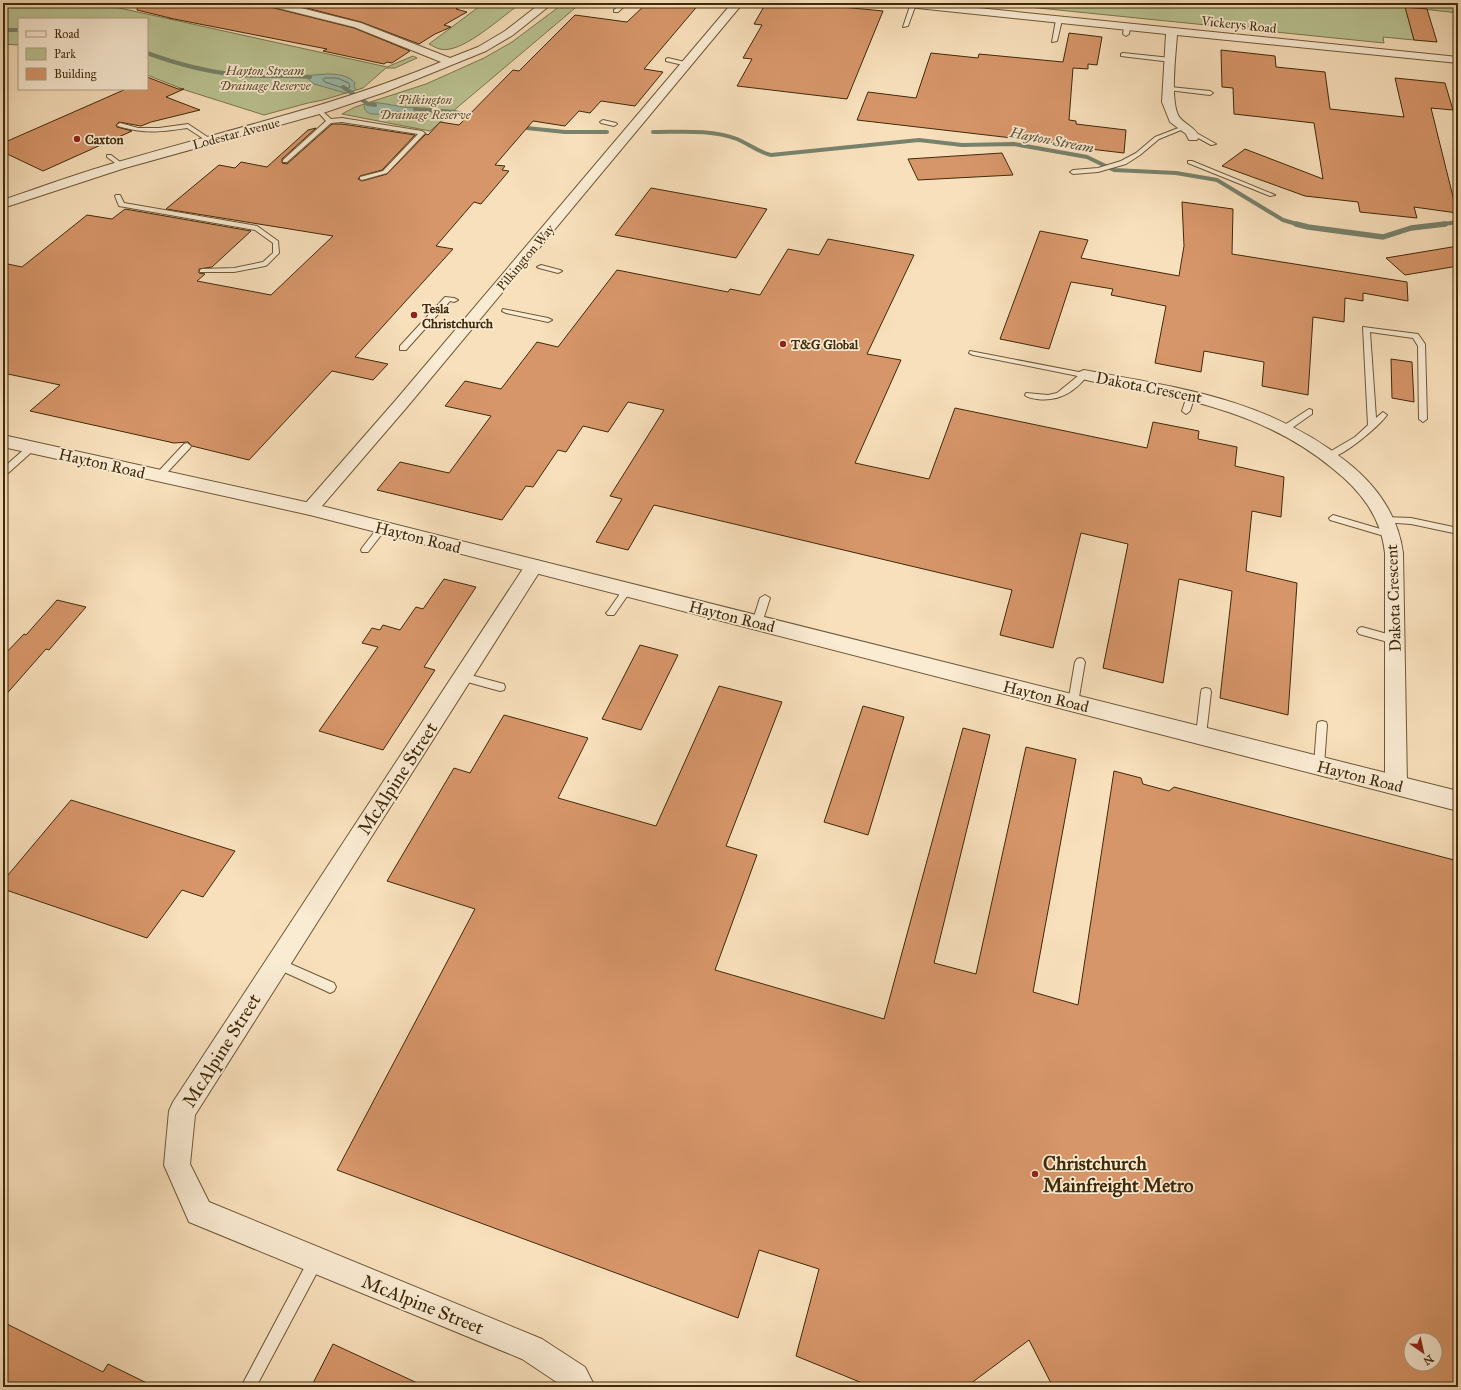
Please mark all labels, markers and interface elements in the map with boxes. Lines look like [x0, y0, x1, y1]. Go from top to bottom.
street label: Vickerys Road [1199, 13, 1278, 37]
legend [18, 18, 148, 90]
text: Road [54, 27, 80, 41]
text: Park [54, 47, 76, 61]
park label: Hayton Stream Drainage Reserve [219, 63, 312, 94]
text: Building [54, 67, 97, 82]
park label: Pilkington Drainage Reserve [379, 92, 472, 123]
street label: Lodestar Avenue [191, 114, 282, 153]
water label: Hayton Stream [1008, 124, 1095, 157]
place label: Caxton [85, 132, 123, 148]
marker: Caxton [72, 134, 82, 144]
street label: Pilkington Way [493, 221, 559, 294]
place label: Tesla Christchurch [421, 301, 494, 332]
marker: Tesla Christchurch [409, 310, 419, 320]
place label: T&G Global [790, 337, 859, 353]
marker: T&G Global [778, 339, 788, 349]
street label: Dakota Crescent [1094, 368, 1204, 407]
street label: Hayton Road [57, 444, 147, 483]
street label: Hayton Road [373, 518, 463, 557]
street label: Dakota Crescent [1382, 544, 1405, 652]
street label: Hayton Road [687, 597, 777, 636]
street label: Hayton Road [1001, 677, 1091, 716]
street label: McAlpine Street [352, 717, 443, 839]
street label: Hayton Road [1315, 757, 1405, 796]
street label: McAlpine Street [177, 989, 266, 1111]
place label: Christchurch Mainfreight Metro [1043, 1152, 1194, 1198]
marker: Christchurch Mainfreight Metro [1030, 1169, 1040, 1179]
street label: McAlpine Street [358, 1269, 488, 1340]
north arrow [1403, 1332, 1443, 1372]
text: N [1420, 1352, 1436, 1368]

